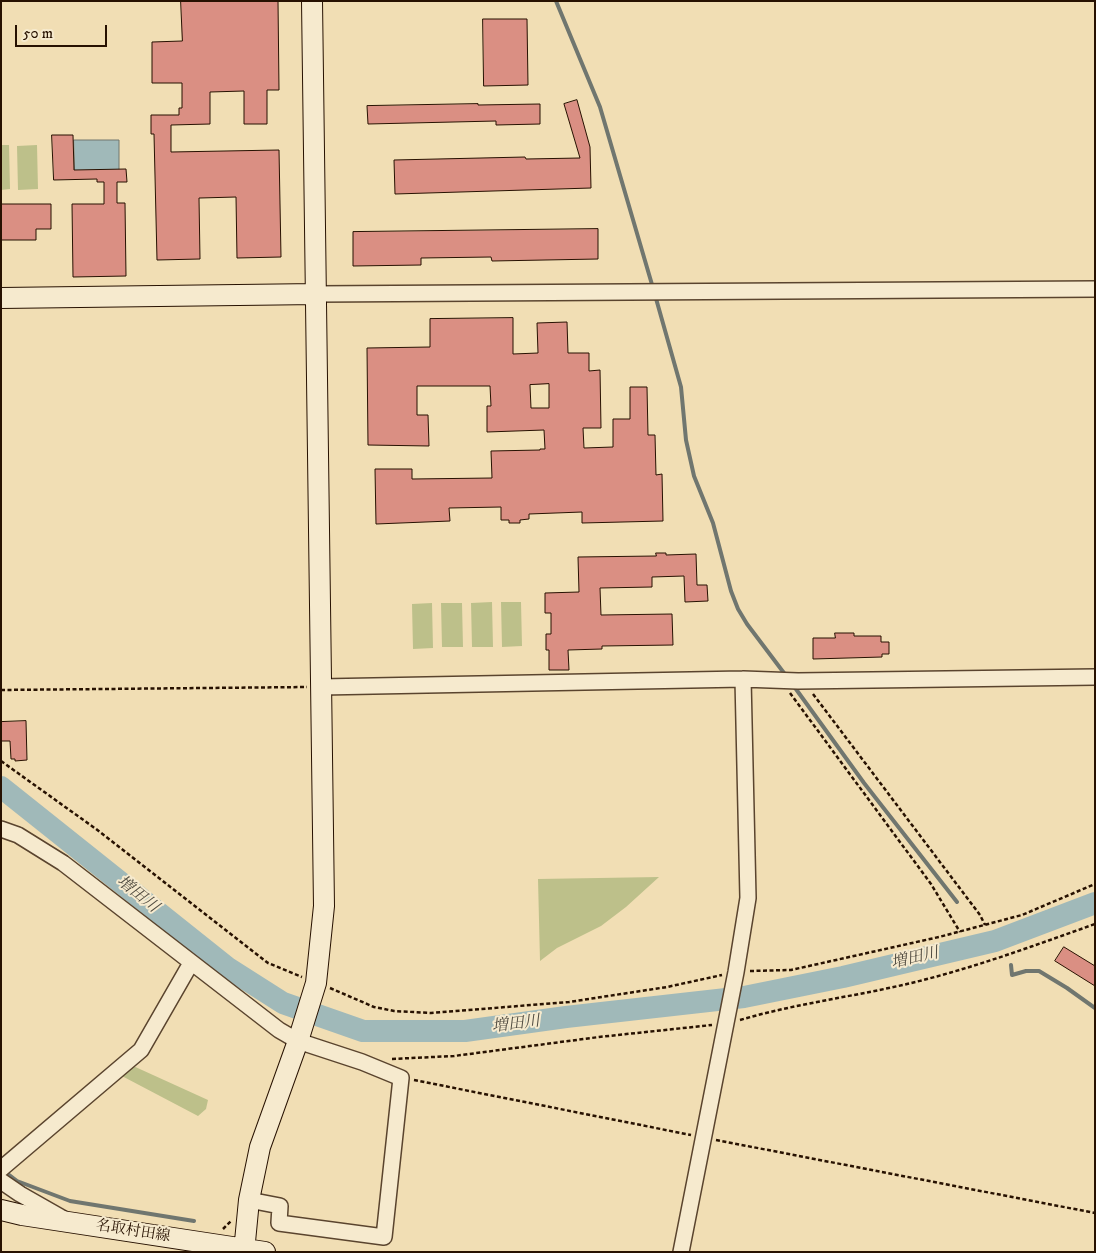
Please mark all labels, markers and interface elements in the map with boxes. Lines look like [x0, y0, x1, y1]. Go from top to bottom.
scale bar [18, 15, 110, 47]
text: 50 m [23, 24, 53, 43]
water label: 増田川 [112, 872, 162, 918]
water label: 増田川 [889, 944, 941, 974]
water label: 増田川 [491, 1013, 541, 1037]
street label: 名取村田線 [95, 1217, 171, 1247]

